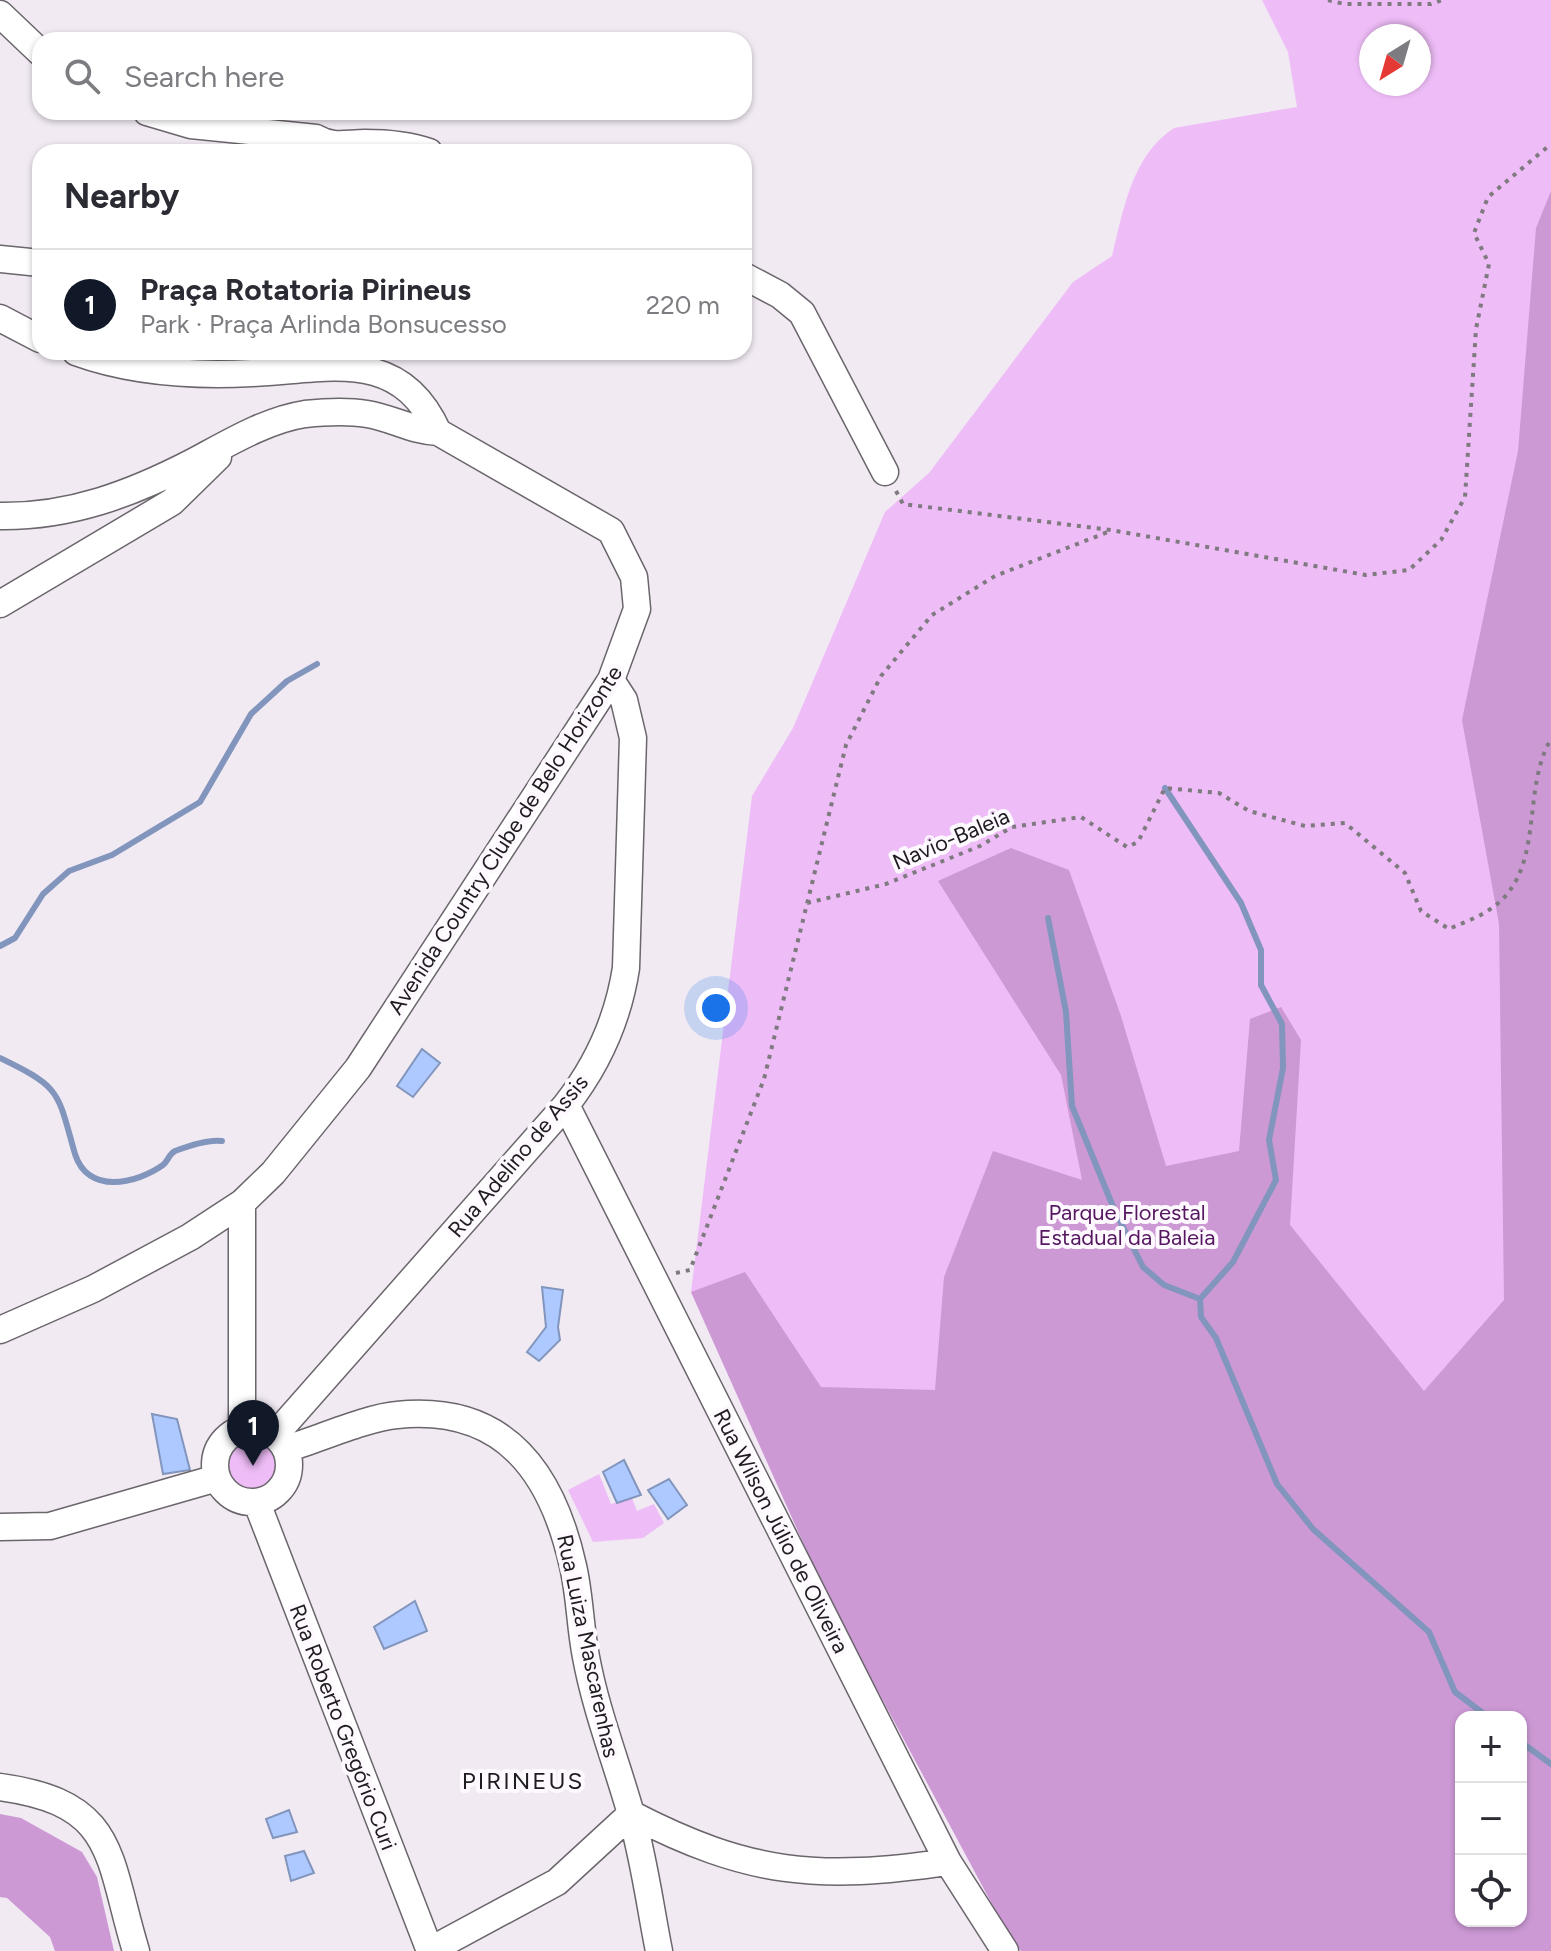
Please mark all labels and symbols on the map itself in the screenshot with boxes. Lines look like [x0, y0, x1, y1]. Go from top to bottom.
north arrow [1359, 24, 1431, 96]
street label: Avenida Country Clube de Belo Horizonte [382, 660, 628, 1020]
street label: Navio-Baleia [888, 802, 1014, 876]
your location [696, 988, 736, 1028]
street label: Rua Adelino de Assis [442, 1069, 594, 1243]
park label: Parque Florestal Estadual da Baleia [1039, 1199, 1215, 1251]
pin: 1 [227, 1400, 279, 1466]
street label: Rua Wilson Júlio de Oliveira [708, 1404, 854, 1658]
street label: Rua Luiza Mascarenhas [551, 1532, 625, 1760]
street label: Rua Roberto Gregório Curi [284, 1600, 402, 1854]
district label: PIRINEUS [462, 1766, 584, 1795]

